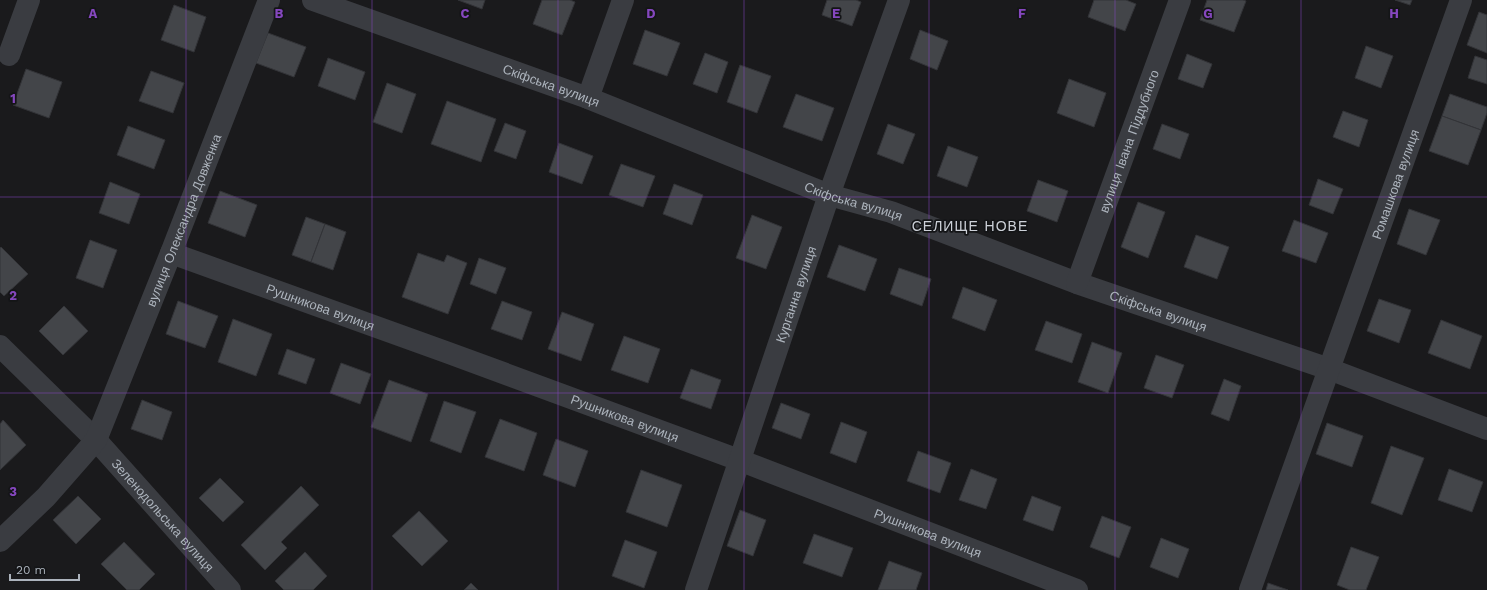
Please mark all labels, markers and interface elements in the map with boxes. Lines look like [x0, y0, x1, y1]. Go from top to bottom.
text: A [89, 6, 98, 21]
text: B [275, 6, 284, 21]
text: C [461, 6, 470, 21]
text: D [646, 6, 656, 21]
text: E [832, 6, 840, 21]
text: F [1018, 6, 1026, 21]
text: G [1203, 6, 1213, 21]
text: H [1389, 6, 1399, 21]
street label: Скіфська вулиця [501, 61, 602, 110]
street label: вулиця Івана Піддубного [1096, 68, 1162, 215]
text: 1 [10, 91, 16, 106]
street label: Ромашкова вулиця [1369, 127, 1422, 241]
street label: вулиця Олександра Довженка [143, 131, 225, 309]
street label: Скіфська вулиця [802, 179, 905, 224]
district label: СЕЛИЩЕ НОВЕ [912, 218, 1028, 234]
street label: Курганна вулиця [773, 244, 819, 345]
street label: Рушникова вулиця [264, 281, 376, 334]
text: 2 [9, 288, 17, 303]
street label: Скіфська вулиця [1108, 288, 1209, 335]
street label: Рушникова вулиця [569, 392, 681, 445]
street label: Зеленодольська вулиця [109, 456, 217, 575]
text: 3 [9, 484, 17, 499]
street label: Рушникова вулиця [872, 506, 984, 561]
scale bar [10, 556, 79, 582]
text: 20 m [16, 563, 46, 577]

